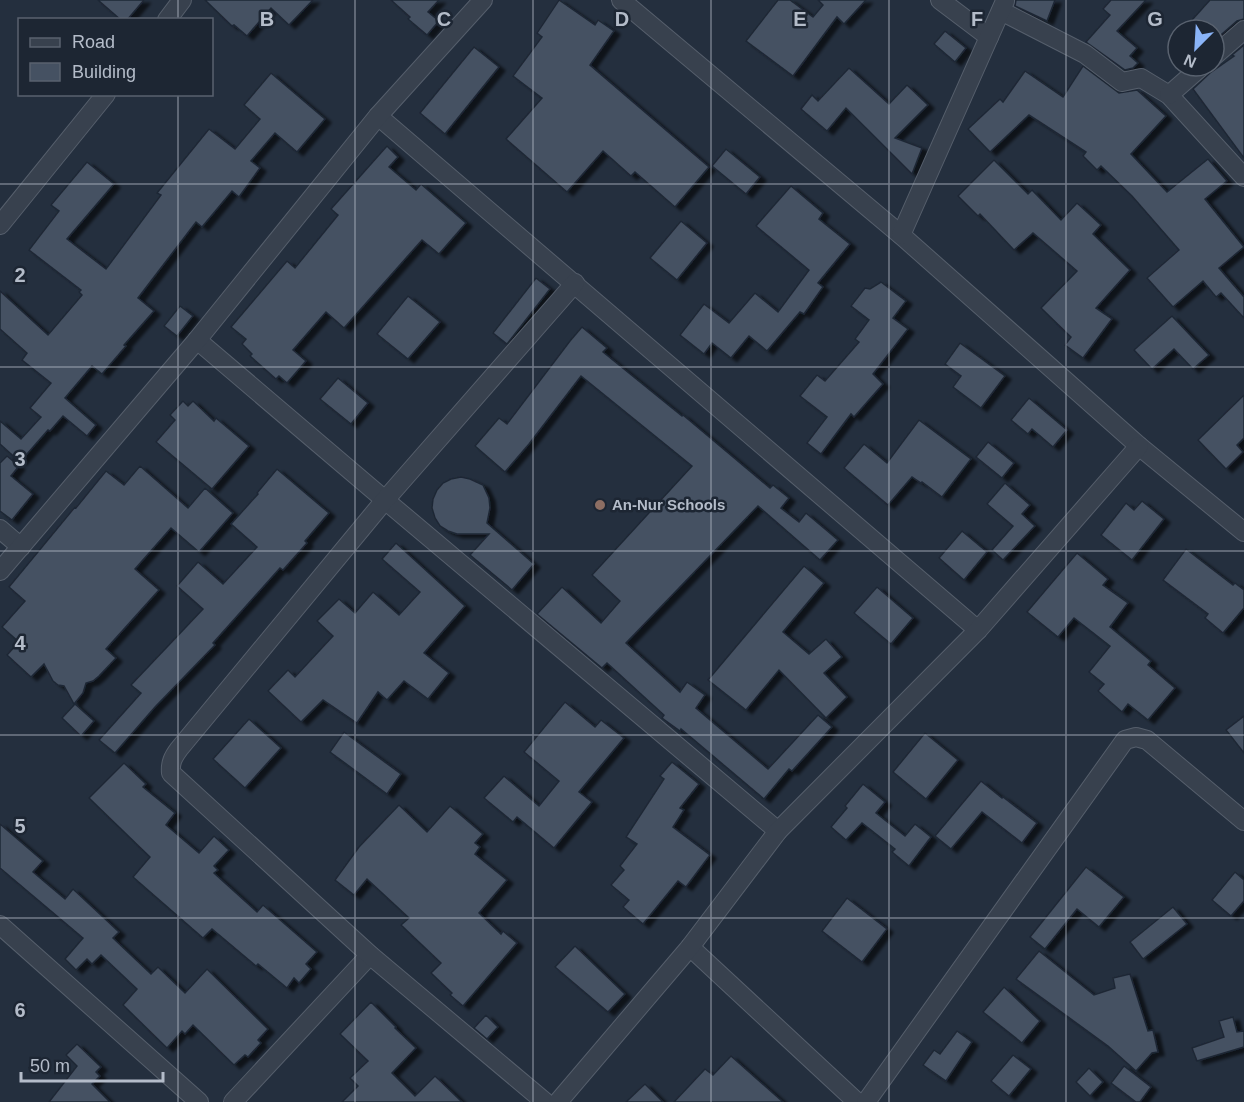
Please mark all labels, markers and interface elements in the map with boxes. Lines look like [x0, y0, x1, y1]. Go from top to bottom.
text: B [260, 8, 274, 30]
text: C [437, 8, 451, 30]
text: D [615, 8, 629, 30]
text: E [793, 8, 807, 30]
text: F [971, 8, 983, 30]
text: G [1147, 8, 1163, 30]
legend [18, 18, 213, 96]
north arrow [1166, 18, 1226, 78]
text: Road [72, 32, 115, 52]
text: N [1181, 51, 1199, 71]
text: Building [72, 62, 136, 82]
text: 2 [14, 264, 26, 286]
text: 3 [14, 448, 26, 470]
place label: An-Nur Schools [612, 496, 725, 513]
marker: An-Nur Schools [593, 498, 607, 512]
text: 4 [14, 632, 26, 654]
text: 5 [14, 815, 26, 837]
text: 6 [14, 999, 26, 1021]
scale bar [21, 1045, 164, 1083]
text: 50 m [30, 1056, 70, 1076]

